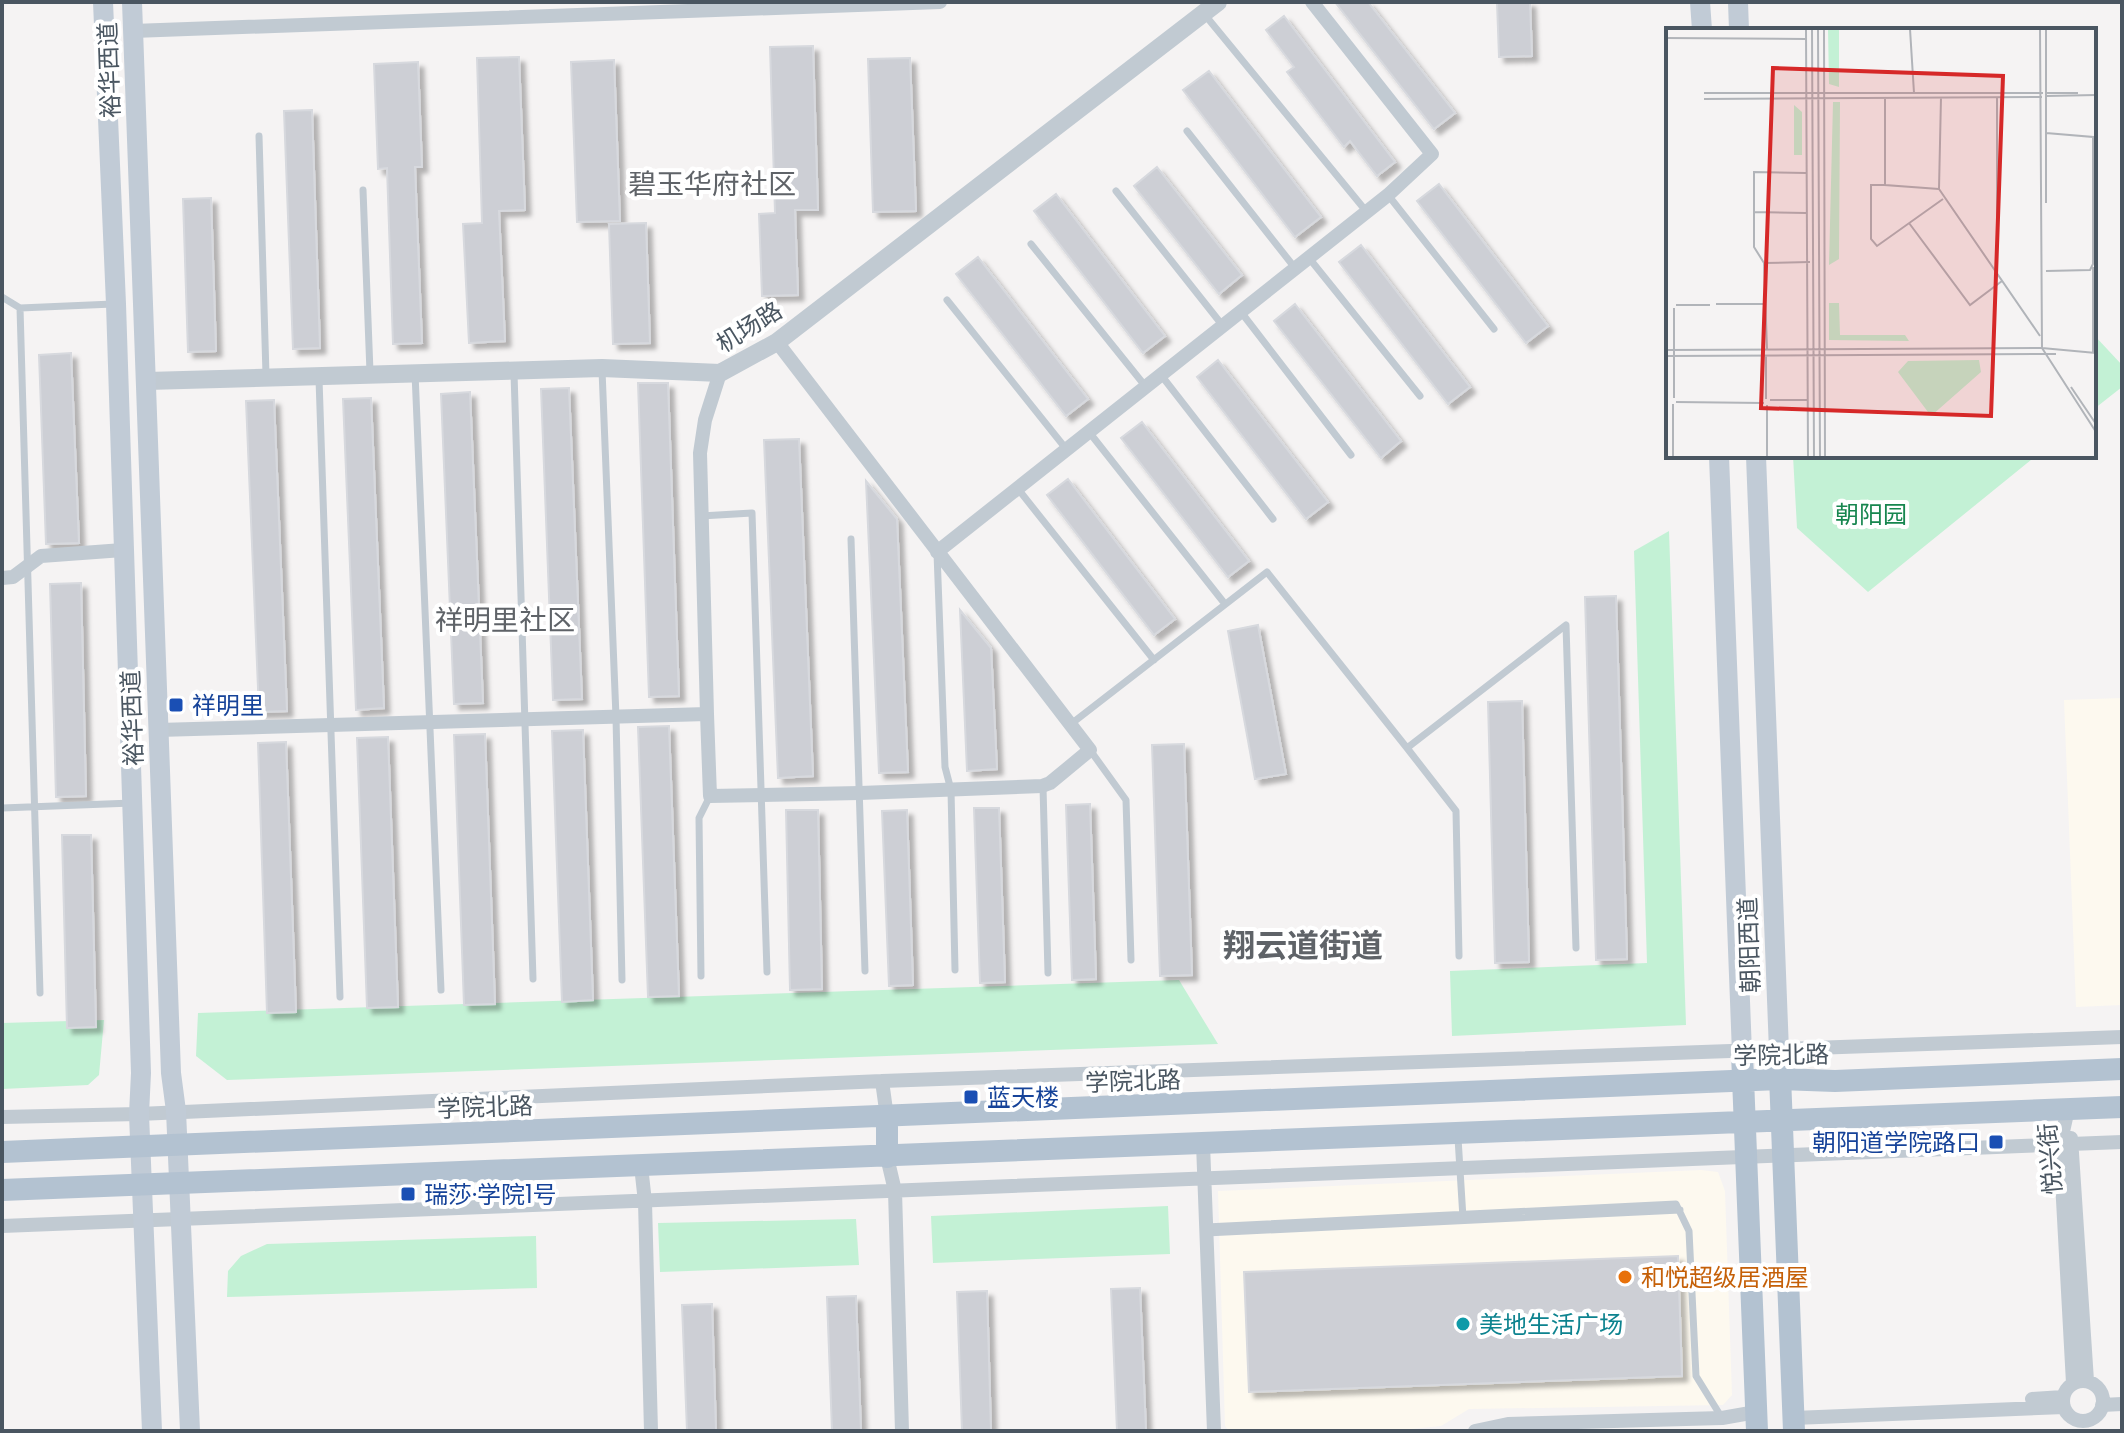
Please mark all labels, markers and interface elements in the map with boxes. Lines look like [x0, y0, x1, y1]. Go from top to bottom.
street label: 裕华西道 [91, 21, 127, 119]
inset map [1666, 28, 2096, 458]
district label: 碧玉华府社区 [628, 165, 796, 204]
street label: 机场路 [710, 294, 788, 360]
park label: 朝阳园 [1835, 498, 1907, 531]
district label: 祥明里社区 [435, 601, 575, 640]
street label: 裕华西道 [114, 669, 150, 767]
place label: 祥明里 [192, 689, 264, 722]
marker: 祥明里 [167, 696, 185, 714]
street label: 朝阳西道 [1731, 896, 1767, 994]
district label: 翔云道街道 [1223, 923, 1383, 968]
street label: 学院北路 [1733, 1038, 1829, 1072]
street label: 学院北路 [1084, 1063, 1182, 1099]
place label: 蓝天楼 [987, 1081, 1059, 1114]
marker: 蓝天楼 [962, 1088, 980, 1106]
street label: 学院北路 [436, 1089, 534, 1125]
street label: 悦兴街 [2030, 1122, 2070, 1196]
place label: 朝阳道学院路口 [1812, 1126, 1980, 1159]
marker: 朝阳道学院路口 [1987, 1133, 2005, 1151]
place label: 瑞莎·学院1号 [424, 1178, 557, 1211]
marker: 瑞莎·学院1号 [399, 1185, 417, 1203]
place label: 和悦超级居酒屋 [1641, 1261, 1809, 1294]
marker: 和悦超级居酒屋 [1616, 1268, 1634, 1286]
place label: 美地生活广场 [1479, 1308, 1623, 1341]
marker: 美地生活广场 [1454, 1315, 1472, 1333]

